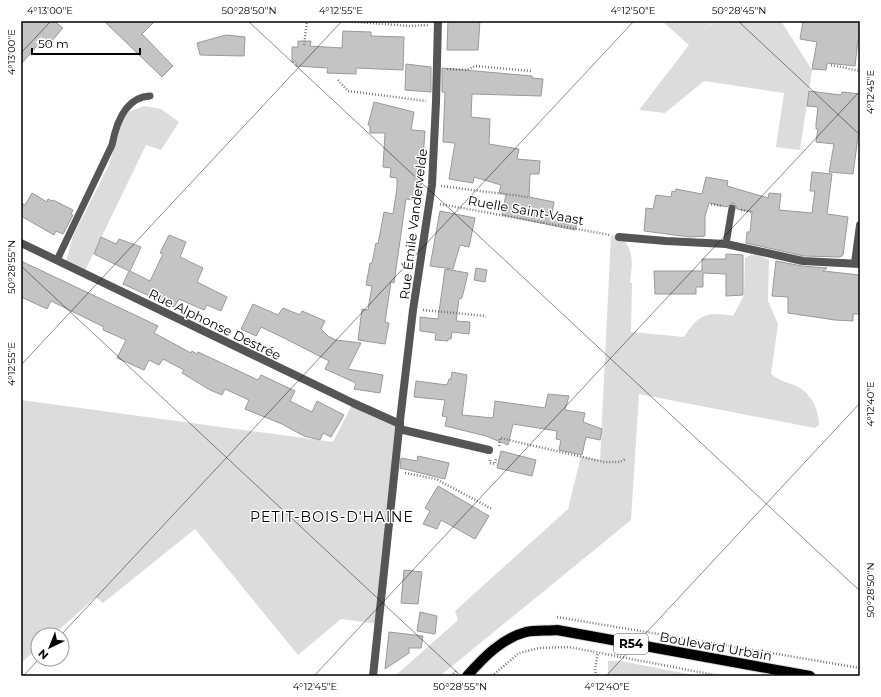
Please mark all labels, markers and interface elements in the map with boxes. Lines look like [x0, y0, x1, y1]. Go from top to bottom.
text: 4°13'00"E [27, 4, 73, 17]
text: 50°28'50"N [221, 4, 277, 17]
text: 4°12'55"E [319, 4, 363, 17]
text: 4°12'50"E [610, 4, 656, 17]
text: 50°28'45"N [712, 4, 766, 17]
text: 4°13'00"E [5, 29, 18, 75]
scale bar [32, 30, 140, 56]
text: 50 m [38, 36, 69, 51]
text: 4°12'45"E [864, 69, 877, 114]
street label: Rue Émile Vandervelde [396, 148, 430, 300]
street label: Ruelle Saint-Vaast [467, 192, 585, 228]
text: 50°28'55"N [5, 240, 18, 294]
street label: Rue Alphonse Destrée [146, 285, 284, 363]
text: 4°12'55"E [5, 342, 18, 386]
text: 4°12'40"E [864, 381, 877, 427]
district label: PETIT-BOIS-D'HAINE [250, 508, 414, 526]
text: 50°28'50"N [864, 562, 877, 618]
north arrow [30, 627, 70, 667]
street label: Boulevard Urbain [659, 628, 773, 664]
road number: R54 [614, 634, 648, 654]
text: N [35, 646, 51, 662]
text: 4°12'45"E [293, 680, 338, 693]
text: 50°28'55"N [433, 680, 487, 693]
text: 4°12'40"E [584, 680, 630, 693]

